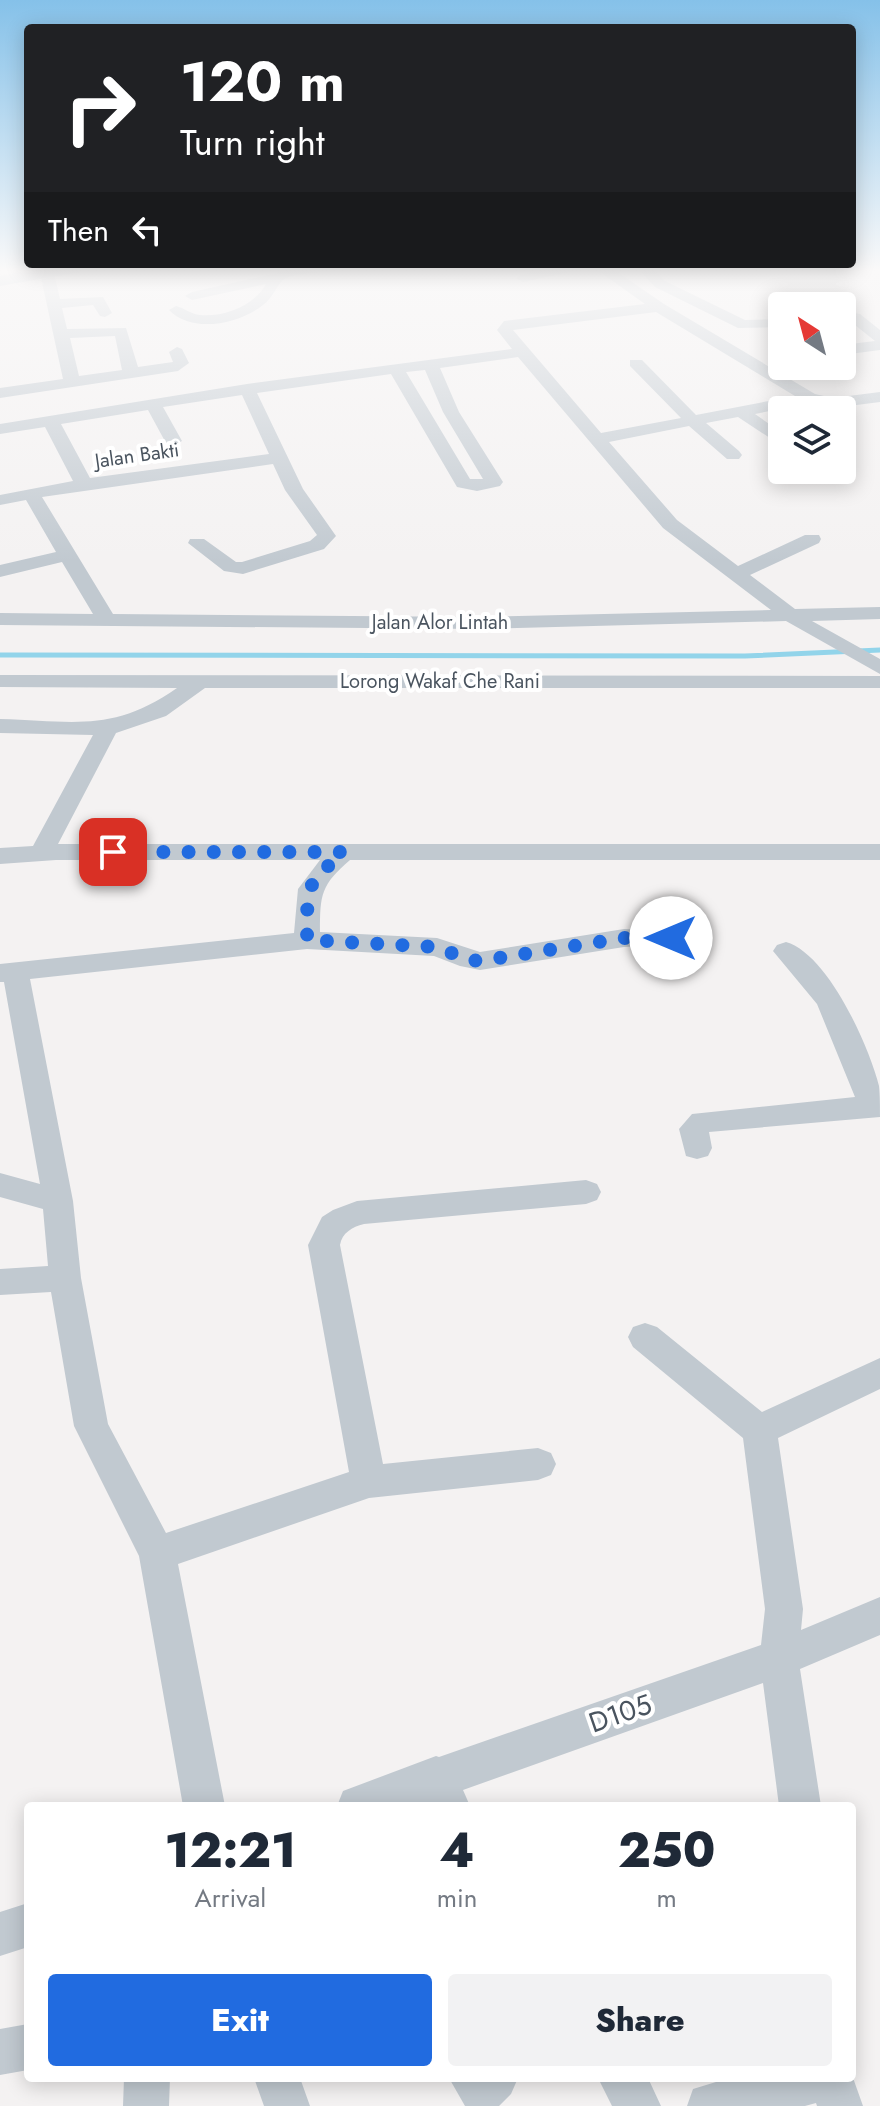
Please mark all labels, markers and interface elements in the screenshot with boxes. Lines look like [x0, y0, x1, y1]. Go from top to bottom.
text: 120 m [180, 41, 345, 122]
icon: right [48, 56, 152, 160]
text: Turn right [180, 116, 325, 168]
icon: left [125, 208, 169, 252]
text: Then [48, 209, 109, 252]
north arrow [768, 292, 856, 380]
map controls [768, 292, 856, 484]
button: layers [768, 396, 856, 484]
street label: Jalan Bakti [90, 435, 181, 476]
street label: Jalan Alor Lintah [369, 608, 508, 637]
street label: Lorong Wakaf Che Rani [340, 667, 540, 696]
pin [79, 818, 147, 886]
icon: arrive [91, 830, 135, 874]
position arrow [629, 896, 713, 980]
street label: D105 [583, 1684, 657, 1743]
text: 12:21 [164, 1816, 296, 1885]
text: 4 [440, 1816, 475, 1885]
text: 250 [618, 1816, 716, 1885]
text: Arrival [195, 1879, 266, 1917]
text: min [437, 1879, 478, 1917]
text: m [657, 1879, 677, 1917]
button: Exit [48, 1974, 432, 2066]
button: Share [448, 1974, 832, 2066]

